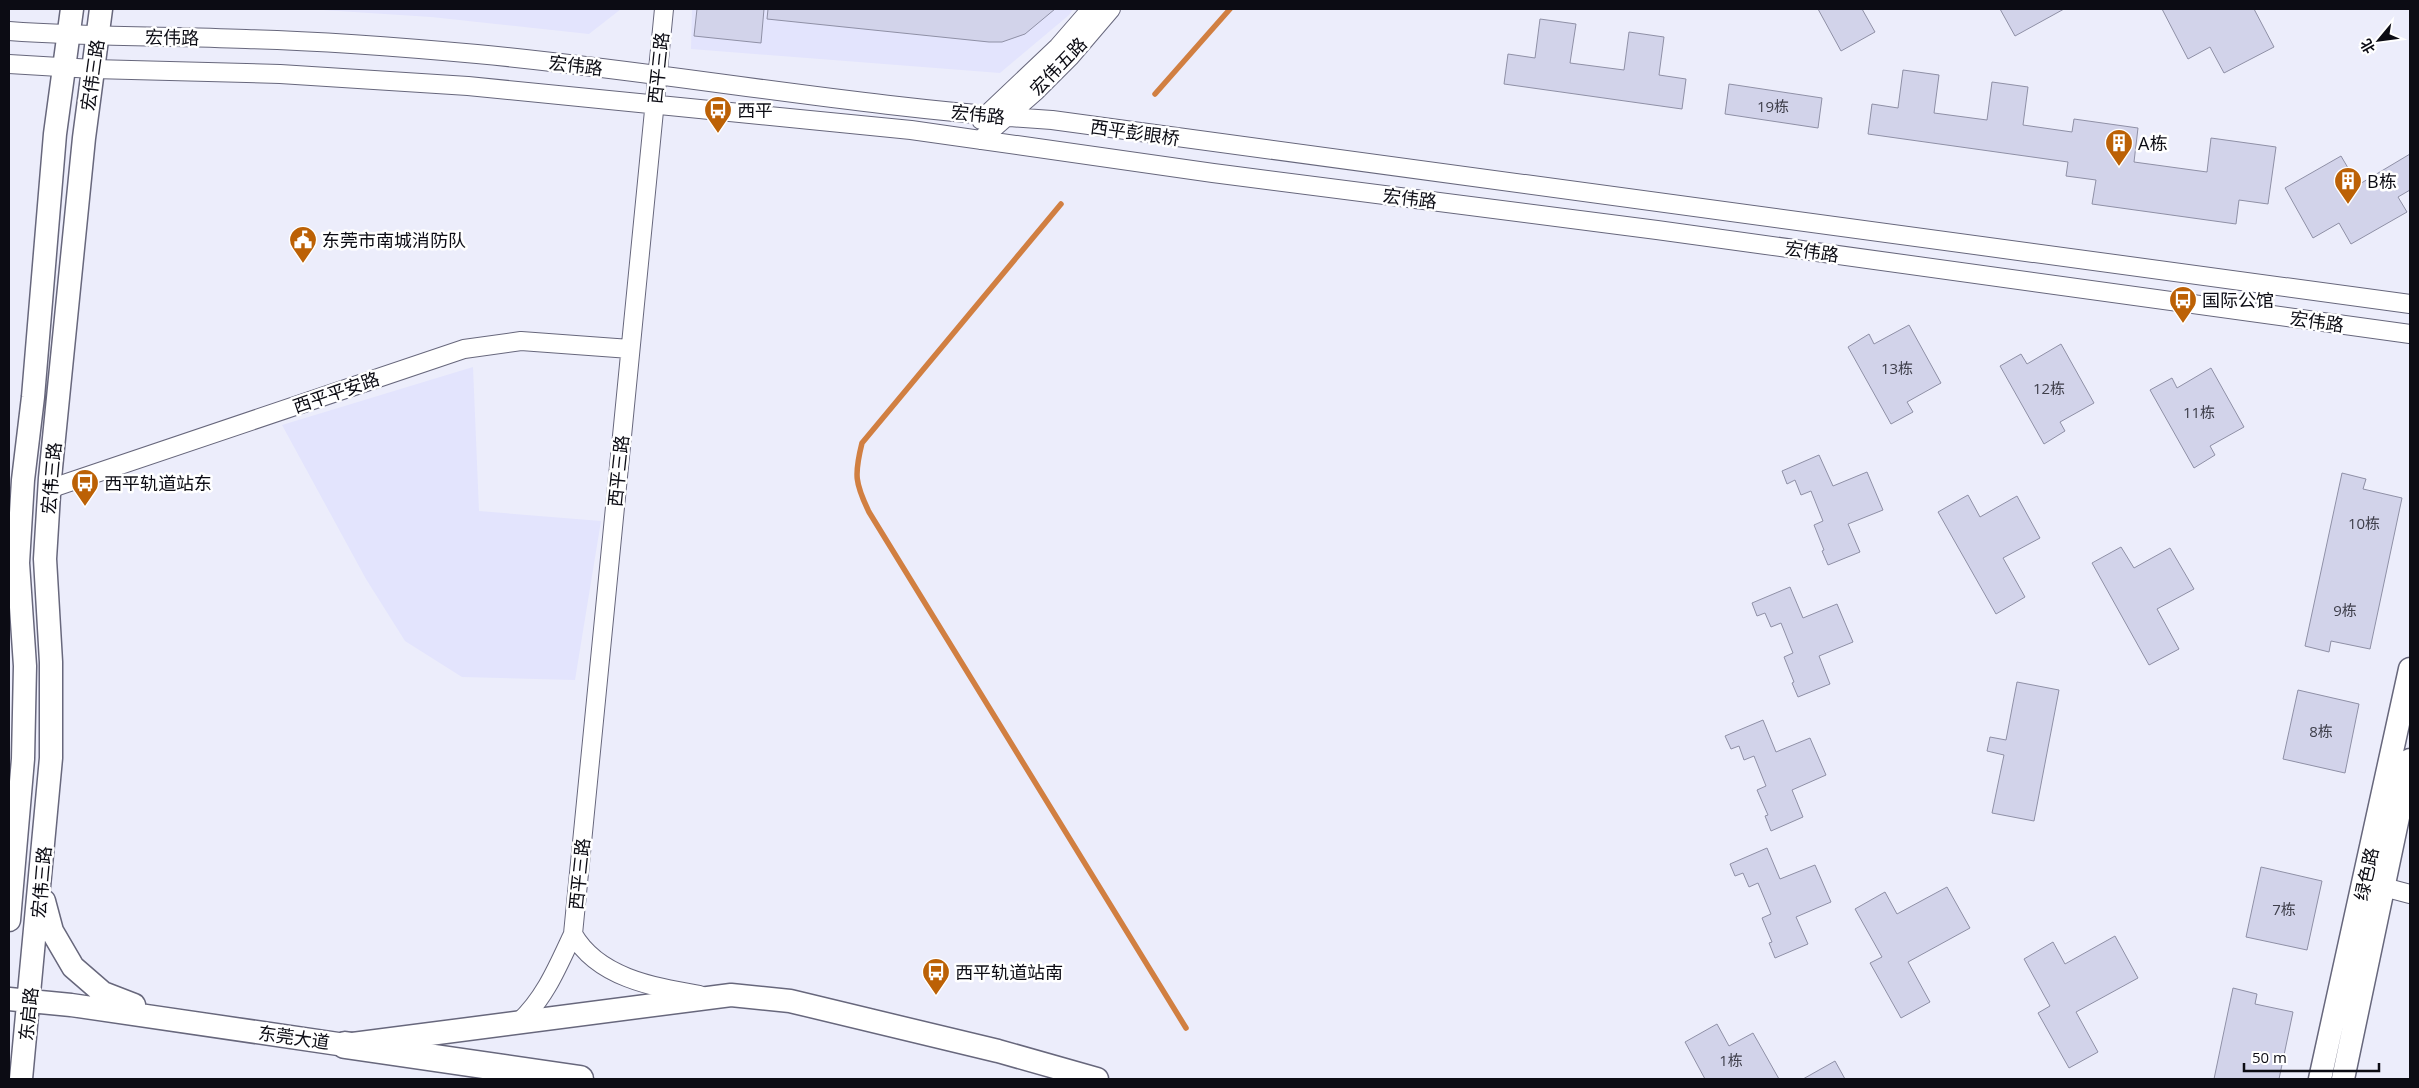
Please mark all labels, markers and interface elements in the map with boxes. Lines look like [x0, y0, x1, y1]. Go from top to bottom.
north arrow [2354, 15, 2404, 65]
street label: 宏伟路 [145, 25, 199, 49]
street label: 西平三路 [642, 31, 674, 105]
street label: 宏伟五路 [1024, 32, 1092, 100]
text: 北 [2355, 36, 2379, 57]
street label: 宏伟三路 [75, 38, 109, 112]
street label: 宏伟路 [548, 50, 604, 80]
bus stop icon: 西平 [703, 95, 733, 134]
house number: 19栋 [1757, 96, 1789, 116]
place label: 西平 [737, 98, 773, 122]
street label: 宏伟路 [950, 99, 1006, 129]
street label: 西平彭眼桥 [1089, 114, 1181, 150]
building icon: A栋 [2104, 128, 2134, 167]
place label: A栋 [2138, 131, 2167, 155]
building icon: B栋 [2333, 166, 2363, 205]
place label: B栋 [2367, 169, 2397, 193]
street label: 宏伟路 [1382, 183, 1438, 213]
public building icon: 东莞市南城消防队 [288, 225, 318, 264]
place label: 东莞市南城消防队 [322, 228, 466, 252]
street label: 宏伟路 [1784, 235, 1840, 267]
bus stop icon: 国际公馆 [2168, 285, 2198, 324]
place label: 国际公馆 [2202, 288, 2274, 312]
street label: 宏伟路 [2289, 305, 2345, 337]
house number: 13栋 [1881, 358, 1913, 378]
street label: 西平平安路 [290, 366, 382, 418]
house number: 12栋 [2033, 378, 2065, 398]
house number: 11栋 [2183, 402, 2215, 422]
street label: 西平三路 [602, 434, 634, 508]
street label: 宏伟三路 [36, 441, 66, 515]
bus stop icon: 西平轨道站东 [70, 468, 100, 507]
place label: 西平轨道站东 [104, 471, 212, 495]
house number: 10栋 [2348, 513, 2380, 533]
house number: 9栋 [2333, 600, 2357, 620]
house number: 8栋 [2309, 721, 2333, 741]
street label: 西平三路 [563, 837, 595, 911]
street label: 宏伟三路 [26, 845, 56, 919]
street label: 绿色路 [2349, 845, 2383, 903]
house number: 7栋 [2272, 899, 2296, 919]
bus stop icon: 西平轨道站南 [921, 957, 951, 996]
place label: 西平轨道站南 [955, 960, 1063, 984]
street label: 东启路 [13, 986, 43, 1042]
street label: 东莞大道 [257, 1020, 331, 1054]
scale bar [2244, 1040, 2379, 1072]
text: 50 m [2252, 1047, 2287, 1067]
house number: 1栋 [1719, 1050, 1743, 1070]

